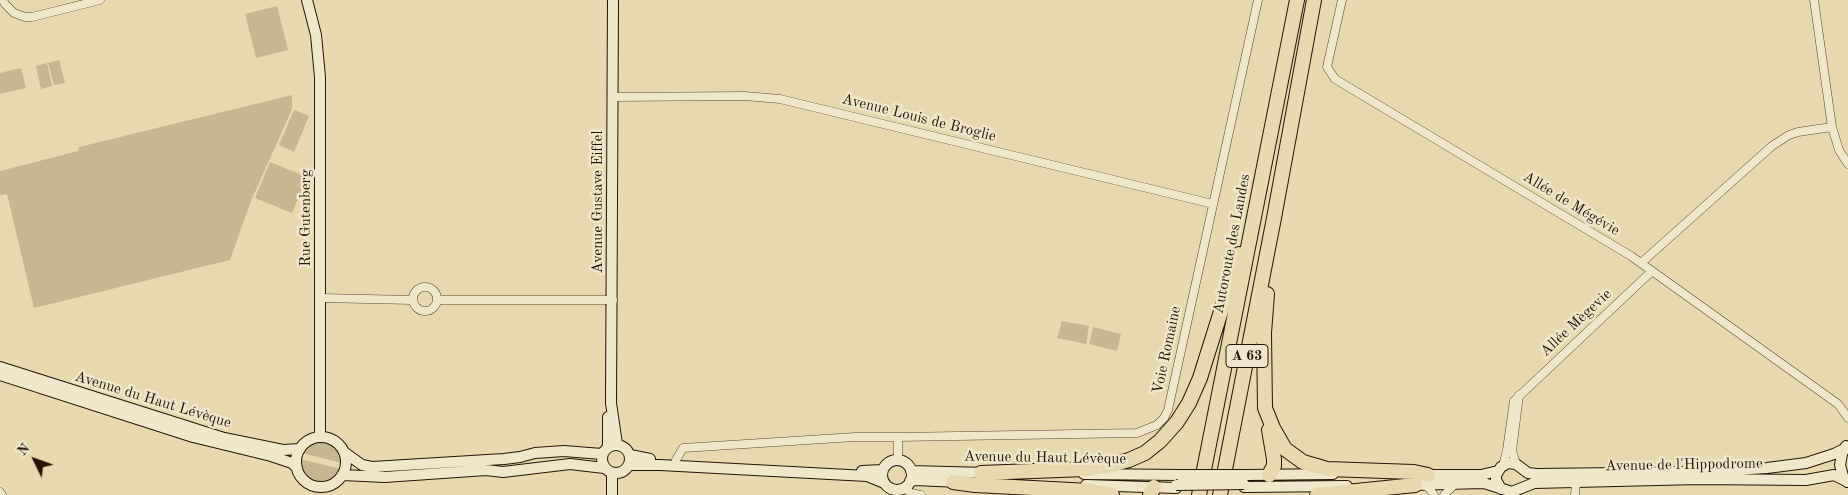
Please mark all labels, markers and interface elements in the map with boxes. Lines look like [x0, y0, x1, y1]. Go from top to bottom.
street label: Avenue Louis de Broglie [840, 90, 998, 146]
street label: Avenue Gustave Eiffel [589, 131, 607, 273]
street label: Allée de Mégévie [1519, 168, 1623, 240]
street label: Rue Gutenberg [297, 169, 315, 267]
street label: Autoroute des Landes [1210, 172, 1254, 316]
street label: Allée Mègevie [1537, 285, 1615, 361]
street label: Voie Romaine [1149, 304, 1185, 396]
road number: A 63 [1226, 344, 1268, 368]
street label: Avenue du Haut Lévèque [73, 368, 233, 432]
north arrow [10, 435, 60, 485]
text: N [15, 441, 33, 459]
street label: Avenue du Haut Lévèque [964, 448, 1126, 468]
street label: Avenue de l'Hippodrome [1605, 455, 1763, 475]

